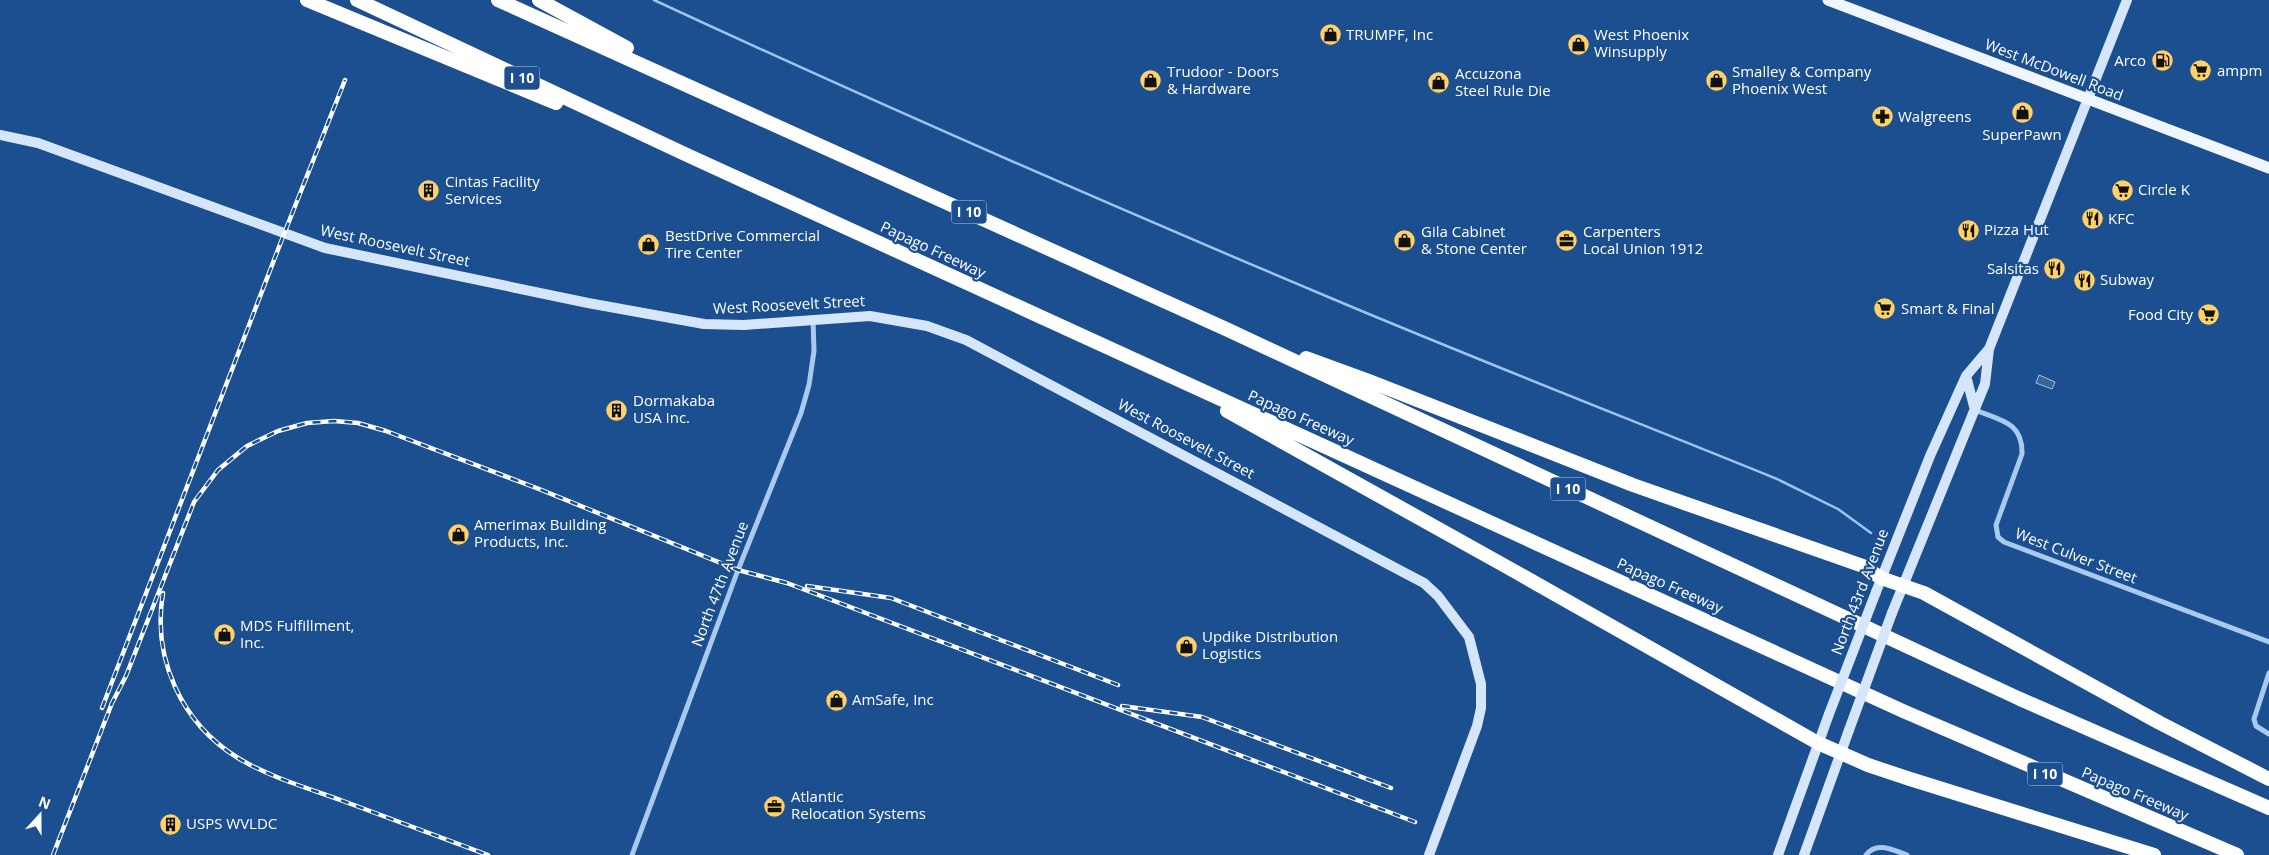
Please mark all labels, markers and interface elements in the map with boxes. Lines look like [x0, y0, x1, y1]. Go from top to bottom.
shop icon: TRUMPF, Inc [1318, 23, 1342, 47]
place label: TRUMPF, Inc [1346, 24, 1433, 44]
place label: West Phoenix Winsupply [1594, 24, 1689, 61]
shop icon: West Phoenix Winsupply [1566, 32, 1590, 56]
street label: West McDowell Road [1982, 33, 2126, 105]
fuel station icon: Arco [2150, 49, 2174, 73]
place label: Arco [2114, 50, 2146, 70]
supermarket icon: ampm [2189, 59, 2213, 83]
place label: ampm [2217, 60, 2262, 80]
place label: Trudoor - Doors & Hardware [1167, 61, 1279, 98]
place label: Smalley & Company Phoenix West [1732, 61, 1872, 98]
place label: Accuzona Steel Rule Die [1455, 63, 1551, 100]
road number: I 10 [504, 66, 540, 90]
shop icon: Trudoor - Doors & Hardware [1139, 69, 1163, 93]
shop icon: Smalley & Company Phoenix West [1704, 69, 1728, 93]
shop icon: Accuzona Steel Rule Die [1427, 71, 1451, 95]
shop icon: SuperPawn [2010, 100, 2034, 124]
pharmacy icon: Walgreens [1870, 105, 1894, 129]
place label: Walgreens [1898, 106, 1971, 126]
place label: SuperPawn [1982, 124, 2062, 144]
place label: Cintas Facility Services [445, 171, 540, 208]
supermarket icon: Circle K [2110, 178, 2134, 202]
building icon: Cintas Facility Services [417, 179, 441, 203]
place label: Circle K [2138, 179, 2191, 199]
road number: I 10 [952, 200, 986, 223]
restaurant icon: KFC [2080, 207, 2104, 231]
place label: KFC [2108, 208, 2134, 228]
street label: Papago Freeway [877, 216, 990, 282]
restaurant icon: Pizza Hut [1956, 218, 1980, 242]
street label: West Roosevelt Street [319, 219, 472, 271]
place label: Pizza Hut [1984, 219, 2049, 239]
place label: Gila Cabinet & Stone Center [1421, 221, 1527, 258]
place label: Carpenters Local Union 1912 [1583, 221, 1703, 258]
place label: BestDrive Commercial Tire Center [665, 225, 820, 262]
shop icon: Gila Cabinet & Stone Center [1393, 229, 1417, 253]
office icon: Carpenters Local Union 1912 [1555, 229, 1579, 253]
shop icon: BestDrive Commercial Tire Center [637, 233, 661, 257]
restaurant icon: Salsitas [2043, 257, 2067, 281]
place label: Salsitas [1987, 258, 2039, 278]
restaurant icon: Subway [2072, 268, 2096, 292]
place label: Subway [2100, 269, 2155, 289]
street label: West Roosevelt Street [712, 290, 866, 318]
supermarket icon: Smart & Final [1873, 297, 1897, 321]
place label: Smart & Final [1901, 298, 1995, 318]
supermarket icon: Food City [2197, 303, 2221, 327]
place label: Food City [2128, 304, 2193, 324]
street label: Papago Freeway [1245, 385, 1358, 450]
place label: Dormakaba USA Inc. [633, 390, 715, 427]
street label: West Roosevelt Street [1114, 394, 1258, 483]
building icon: Dormakaba USA Inc. [605, 398, 629, 422]
road number: I 10 [1550, 478, 1586, 500]
place label: Amerimax Building Products, Inc. [474, 514, 606, 551]
street label: North 47th Avenue [686, 518, 752, 649]
shop icon: Amerimax Building Products, Inc. [446, 522, 470, 546]
street label: West Culver Street [2013, 523, 2140, 588]
street label: North 43rd Avenue [1826, 526, 1892, 658]
street label: Papago Freeway [1614, 553, 1727, 618]
place label: MDS Fulfillment, Inc. [240, 615, 354, 652]
shop icon: MDS Fulfillment, Inc. [212, 623, 236, 647]
place label: Updike Distribution Logistics [1202, 626, 1338, 663]
shop icon: Updike Distribution Logistics [1174, 634, 1198, 658]
shop icon: AmSafe, Inc [824, 688, 848, 712]
place label: AmSafe, Inc [852, 689, 934, 709]
road number: I 10 [2028, 762, 2062, 786]
street label: Papago Freeway [2079, 762, 2192, 825]
place label: Atlantic Relocation Systems [791, 786, 926, 823]
north arrow [15, 790, 65, 840]
text: N [36, 791, 54, 813]
office icon: Atlantic Relocation Systems [763, 794, 787, 818]
building icon: USPS WVLDC [158, 812, 182, 836]
place label: USPS WVLDC [186, 813, 277, 833]

